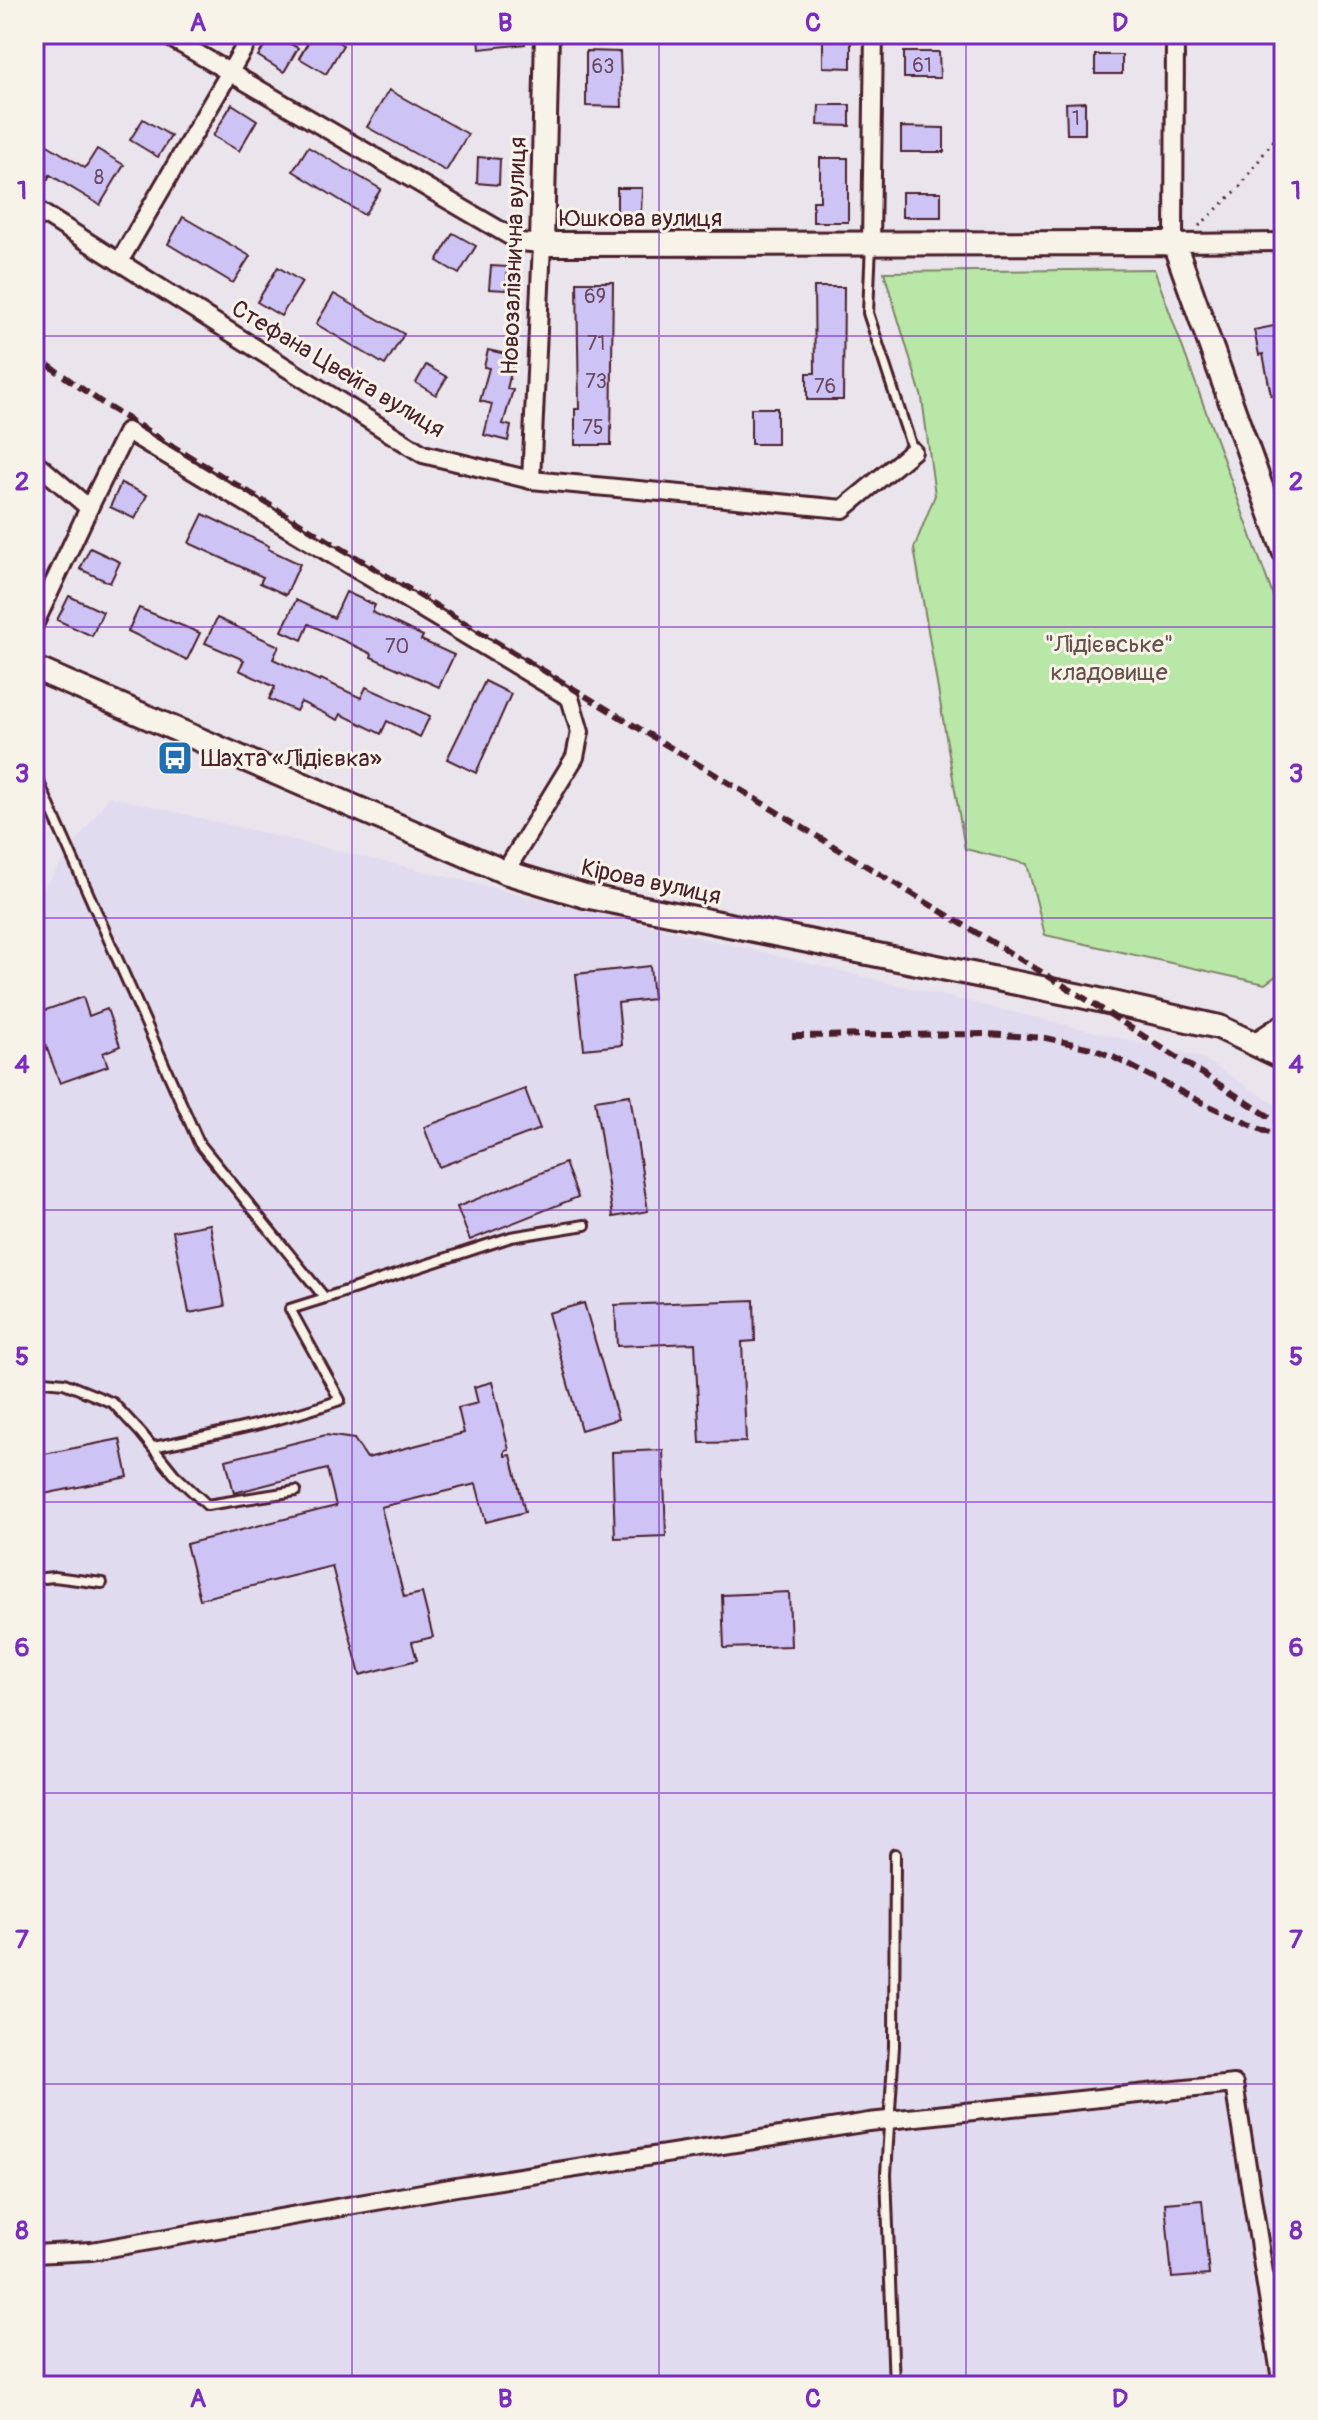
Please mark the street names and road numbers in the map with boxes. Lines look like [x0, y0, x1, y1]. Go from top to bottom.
street label: Новозалізнична вулиця [495, 136, 533, 376]
street label: Юшкова вулиця [560, 204, 722, 233]
street label: Стефана Цвейга вулиця [226, 294, 450, 444]
street label: Кірова вулиця [578, 853, 724, 911]

